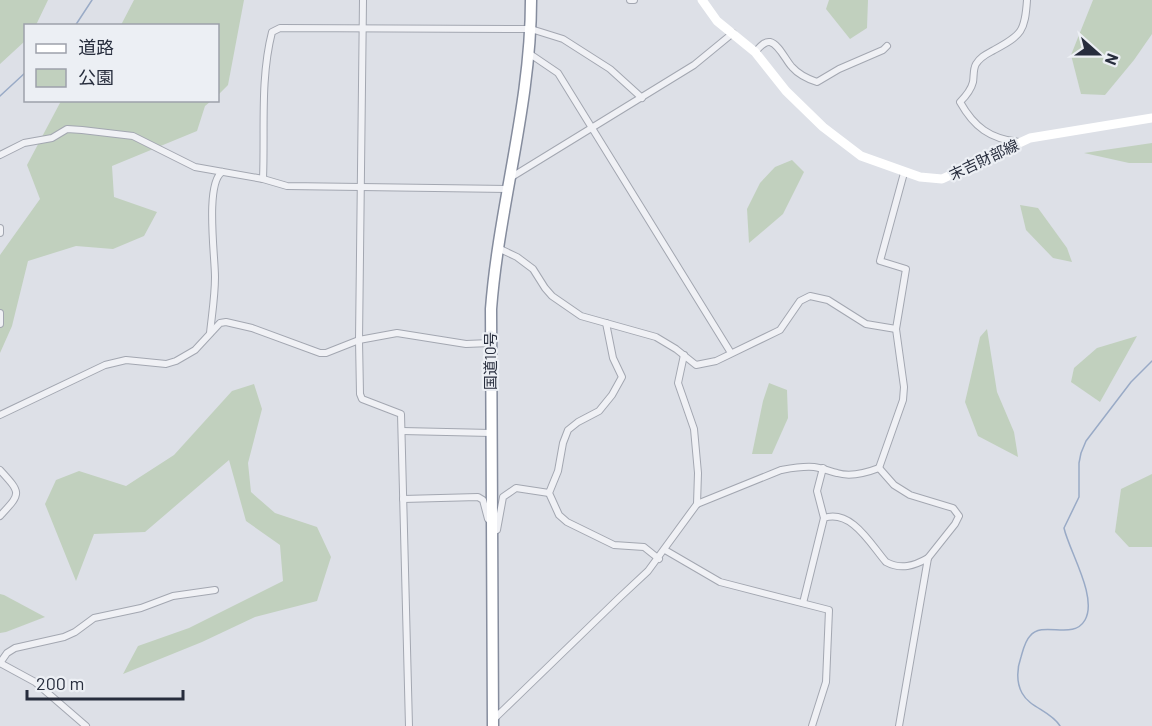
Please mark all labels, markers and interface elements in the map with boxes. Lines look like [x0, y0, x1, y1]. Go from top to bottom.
legend [24, 24, 219, 102]
north arrow [1068, 24, 1128, 84]
text: 道路 [78, 36, 114, 58]
text: N [1102, 51, 1123, 68]
text: 公園 [78, 66, 114, 88]
street label: 末吉財部線 [946, 135, 1021, 183]
street label: 国道10号 [481, 332, 499, 390]
scale bar [27, 663, 183, 701]
text: 200 m [36, 672, 84, 694]

